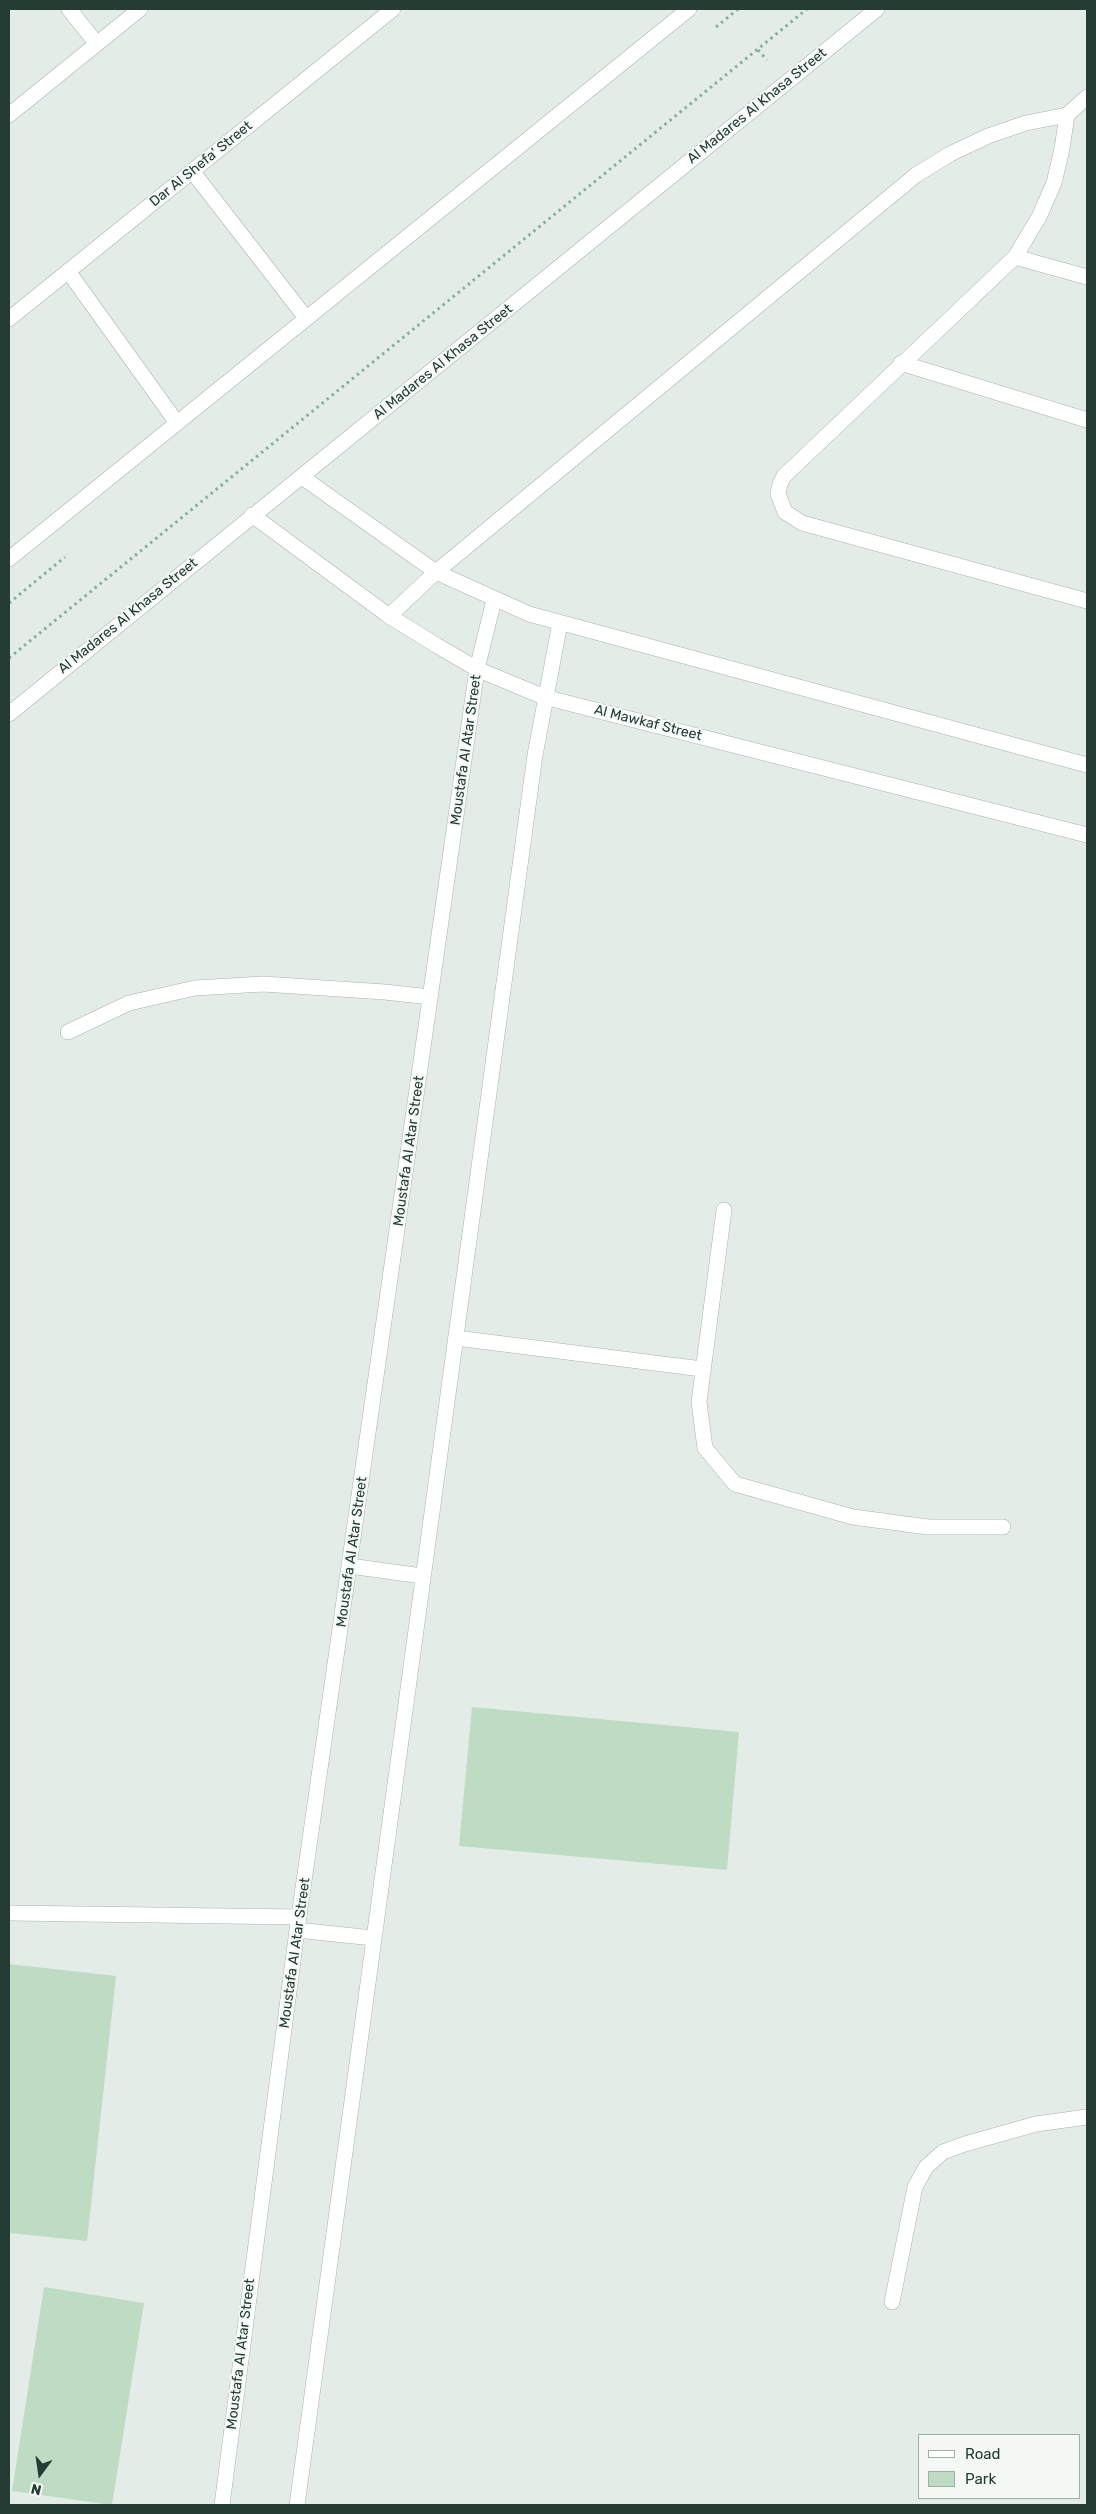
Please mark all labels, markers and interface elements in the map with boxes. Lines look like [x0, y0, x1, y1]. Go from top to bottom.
street label: Al Madares Al Khasa Street [684, 45, 830, 167]
street label: Dar Al Shefa' Street [146, 118, 256, 210]
street label: Al Madares Al Khasa Street [370, 301, 516, 423]
street label: Al Madares Al Khasa Street [55, 555, 201, 677]
street label: Moustafa Al Atar Street [447, 674, 485, 826]
street label: Al Mawkaf Street [592, 702, 704, 744]
street label: Moustafa Al Atar Street [390, 1075, 428, 1227]
street label: Moustafa Al Atar Street [333, 1476, 371, 1628]
street label: Moustafa Al Atar Street [276, 1877, 314, 2029]
street label: Moustafa Al Atar Street [223, 2278, 259, 2430]
legend [918, 2434, 1081, 2499]
text: Road [965, 2445, 1001, 2463]
north arrow [15, 2449, 65, 2499]
text: Park [965, 2470, 996, 2488]
text: N [29, 2480, 43, 2499]

